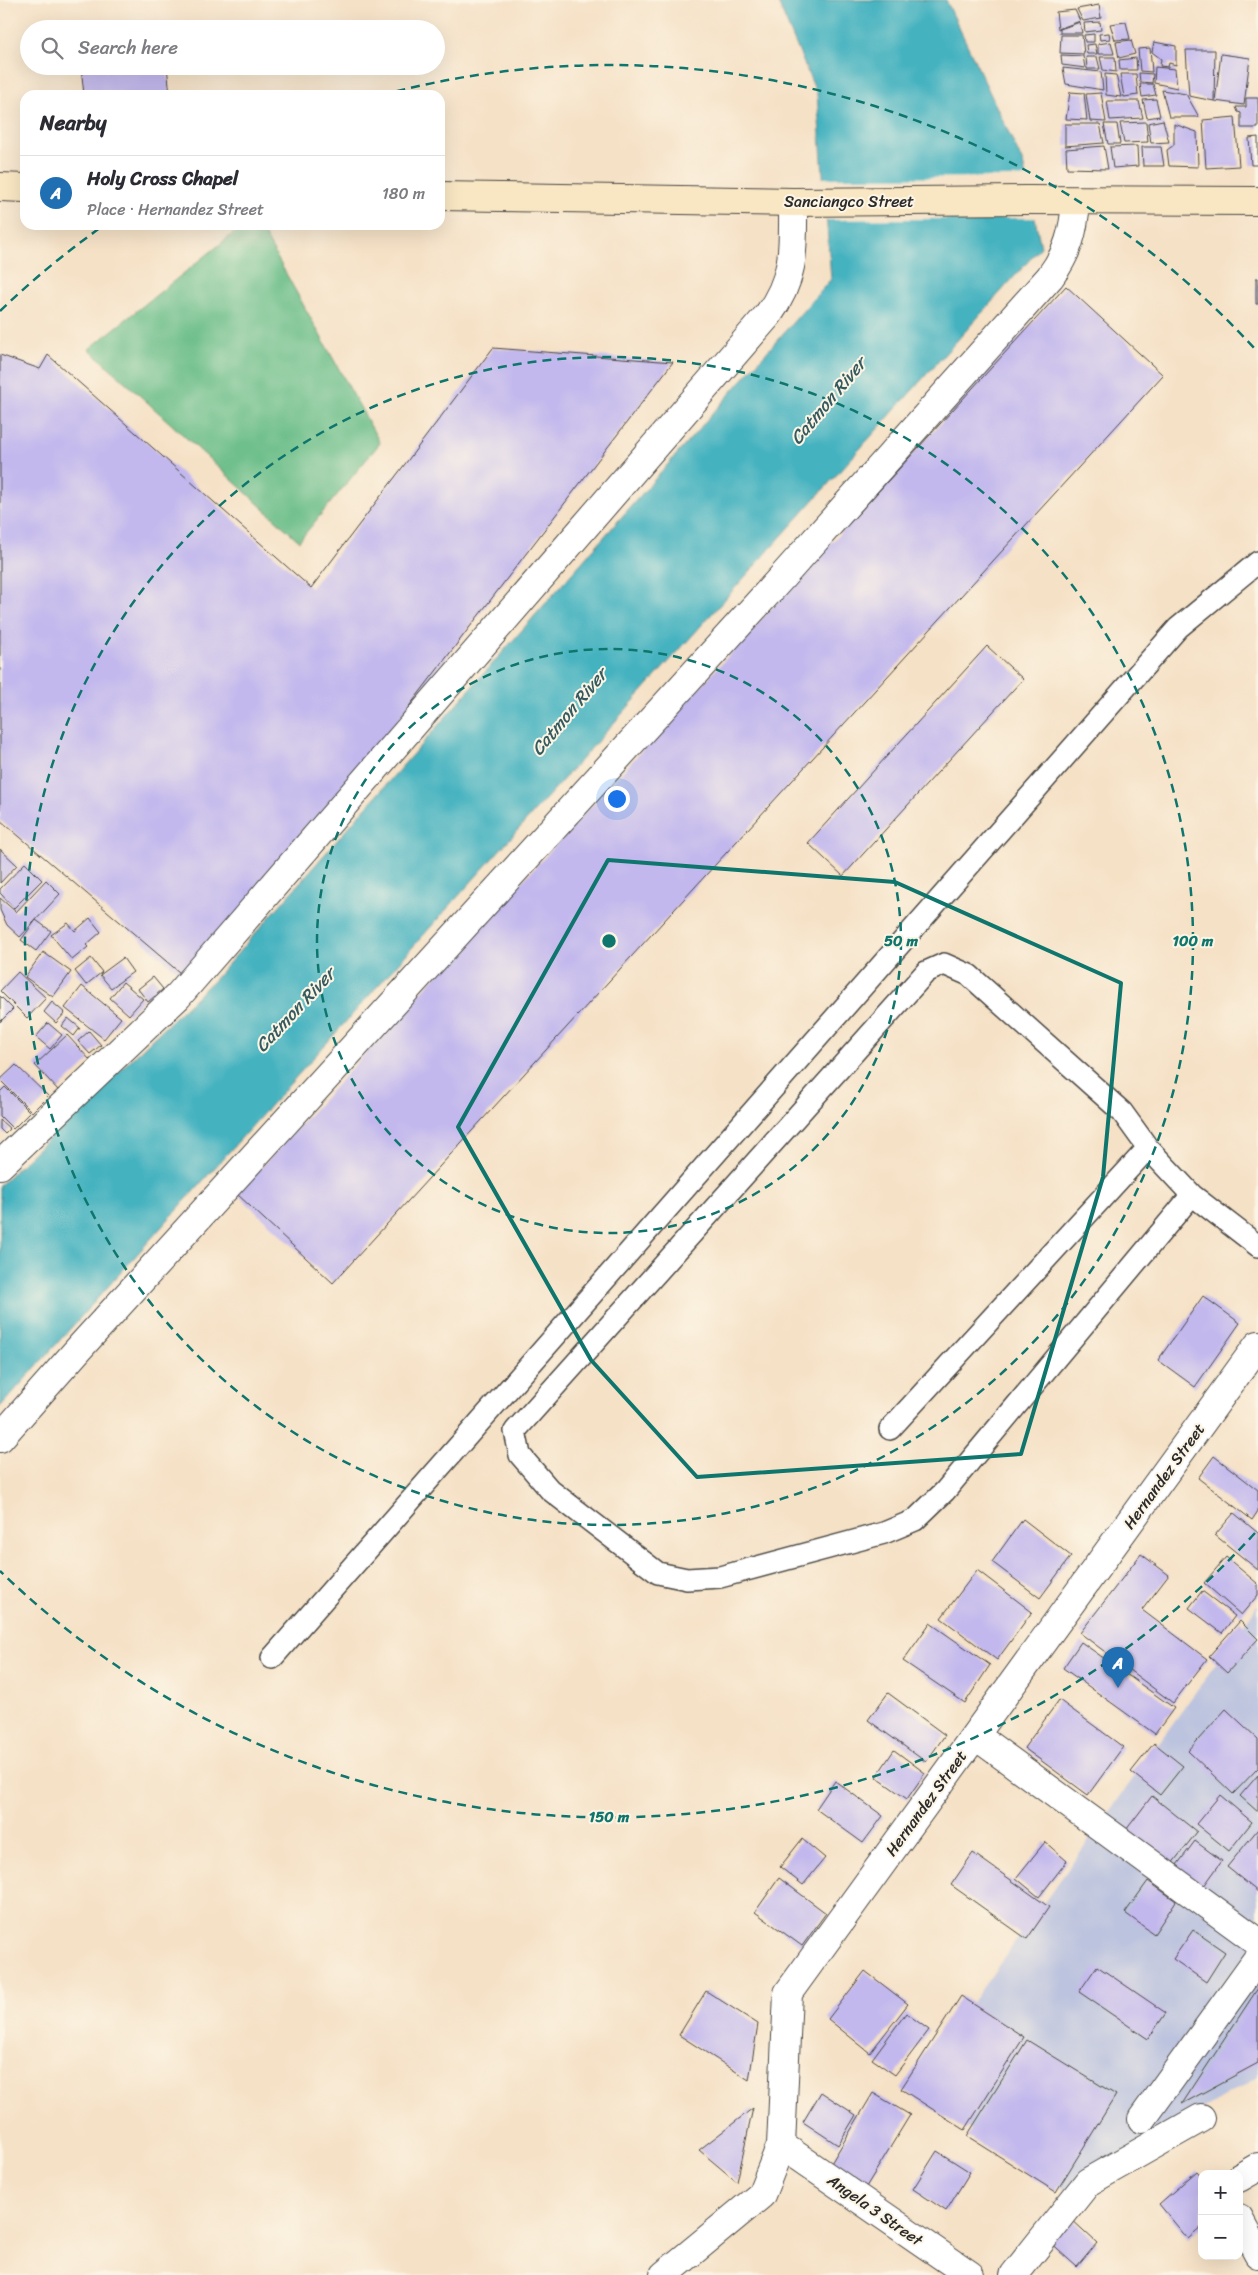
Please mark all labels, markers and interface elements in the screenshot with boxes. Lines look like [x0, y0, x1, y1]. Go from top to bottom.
search box [20, 20, 445, 75]
text: Search here [78, 31, 178, 64]
icon: search [38, 34, 66, 62]
text: Nearby [40, 104, 106, 142]
text: Holy Cross Chapel [87, 162, 238, 195]
text: A [51, 179, 61, 208]
text: 180 m [382, 179, 425, 208]
street label: Sanciangco Street [784, 187, 914, 216]
text: Place · Hernandez Street [87, 195, 264, 224]
water label: Catmon River [782, 347, 877, 452]
water label: Catmon River [523, 658, 618, 763]
your location [604, 786, 630, 812]
text: 50 m [884, 928, 919, 954]
text: 100 m [1173, 928, 1214, 954]
centre of rings [600, 932, 618, 950]
water label: Catmon River [247, 958, 345, 1060]
street label: Hernandez Street [1115, 1417, 1213, 1535]
pin: A [1102, 1647, 1134, 1688]
street label: Hernandez Street [877, 1744, 975, 1862]
text: 150 m [589, 1804, 630, 1830]
street label: Angela 3 Street [820, 2166, 929, 2254]
map controls [1198, 2170, 1243, 2260]
button: + [1198, 2170, 1243, 2215]
button: − [1198, 2215, 1243, 2260]

